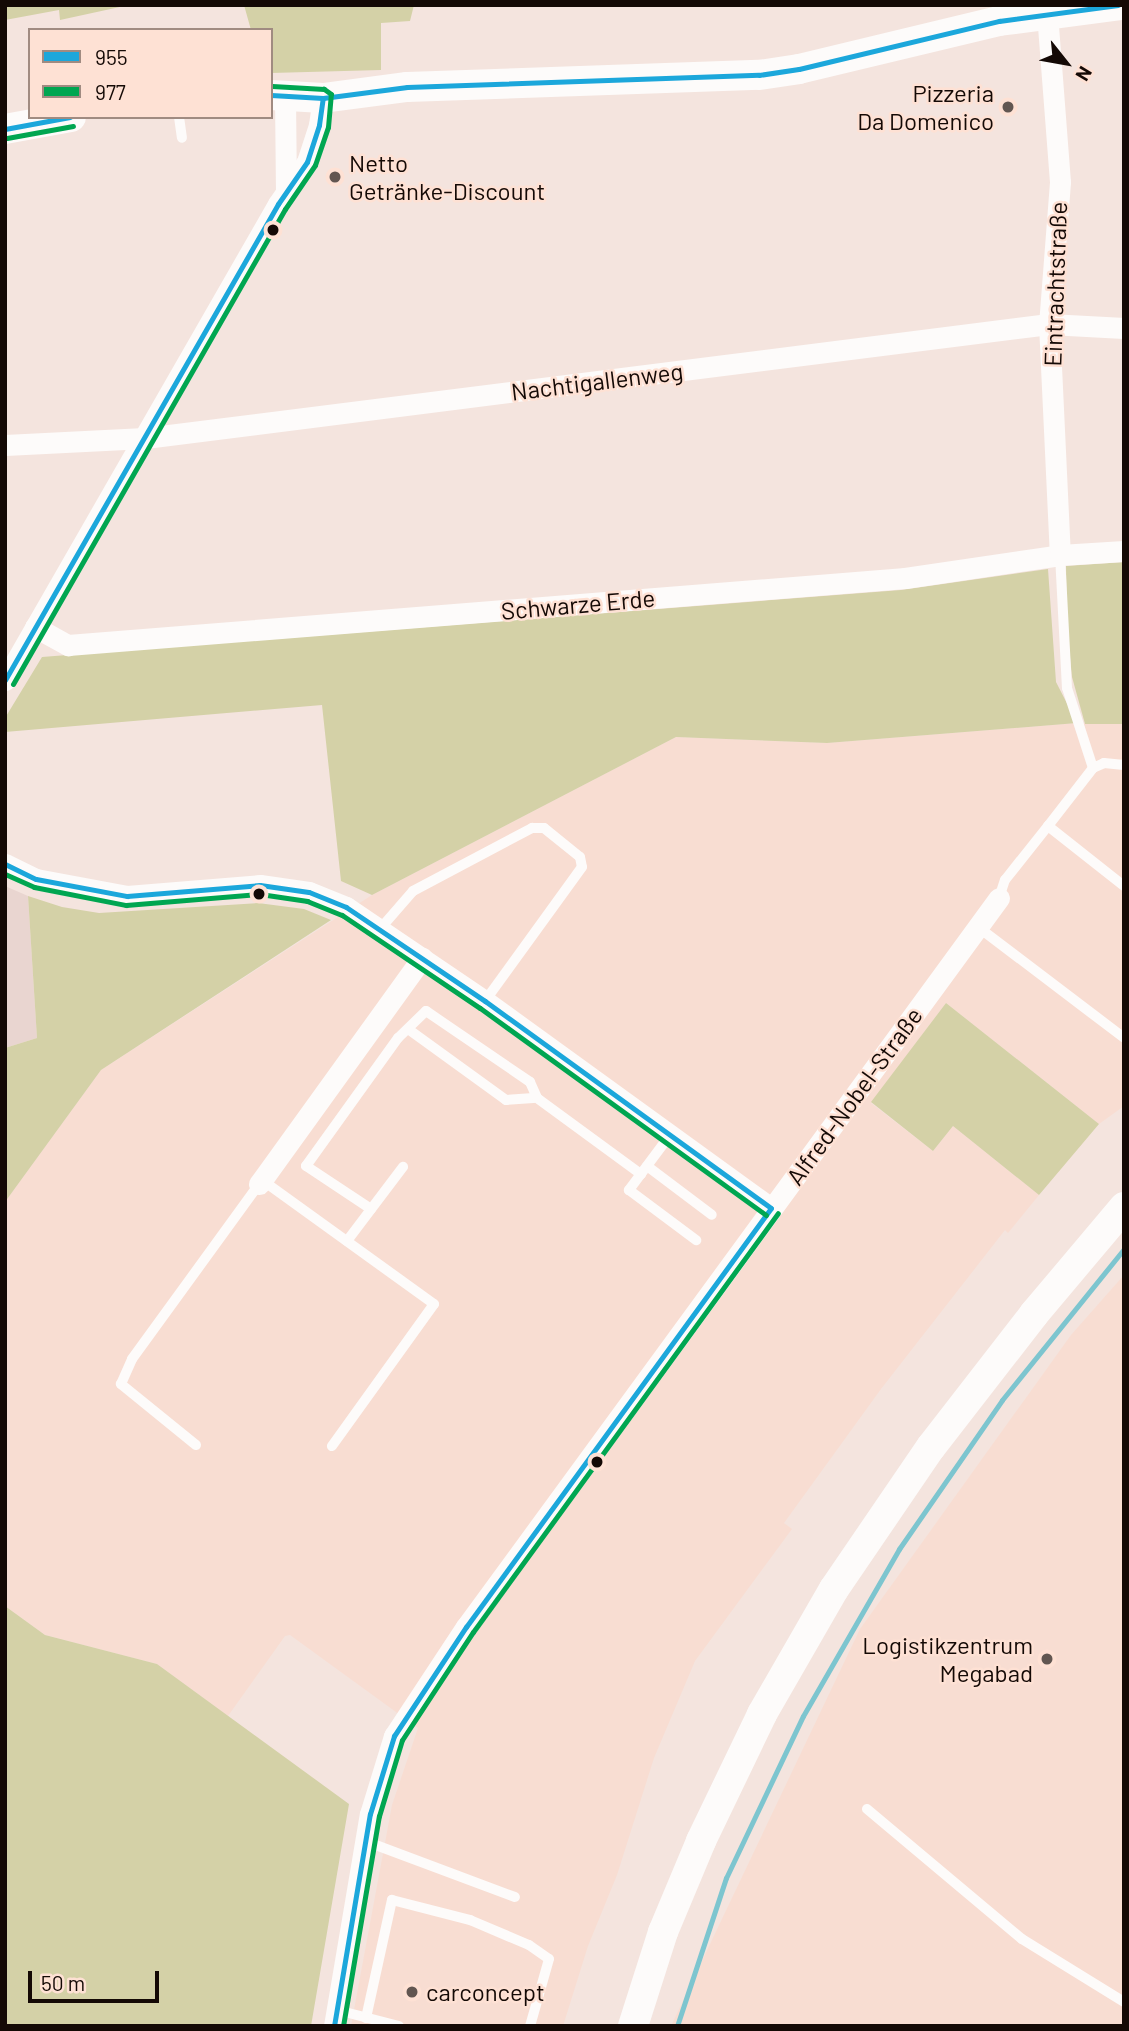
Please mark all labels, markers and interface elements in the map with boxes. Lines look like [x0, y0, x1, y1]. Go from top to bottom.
legend [28, 28, 273, 119]
north arrow [1031, 28, 1101, 98]
text: 955 [95, 44, 128, 69]
text: N [1071, 63, 1098, 85]
text: 977 [95, 79, 126, 104]
place label: Pizzeria Da Domenico [857, 79, 994, 135]
marker: Pizzeria Da Domenico [1000, 99, 1016, 115]
place label: Netto Getränke-Discount [349, 149, 545, 205]
marker: Netto Getränke-Discount [327, 169, 343, 185]
street label: Eintrachtstraße [1038, 201, 1072, 367]
unlabelled marker [266, 223, 280, 237]
street label: Nachtigallenweg [509, 356, 685, 406]
street label: Schwarze Erde [500, 583, 656, 625]
unlabelled marker [252, 887, 266, 901]
street label: Alfred-Nobel-Straße [780, 1002, 928, 1190]
unlabelled marker [590, 1455, 604, 1469]
place label: Logistikzentrum Megabad [862, 1631, 1033, 1687]
marker: Logistikzentrum Megabad [1039, 1651, 1055, 1667]
scale bar [32, 1958, 163, 2002]
text: 50 m [41, 1970, 85, 1995]
place label: carconcept [426, 1978, 545, 2006]
marker: carconcept [404, 1984, 420, 2000]

